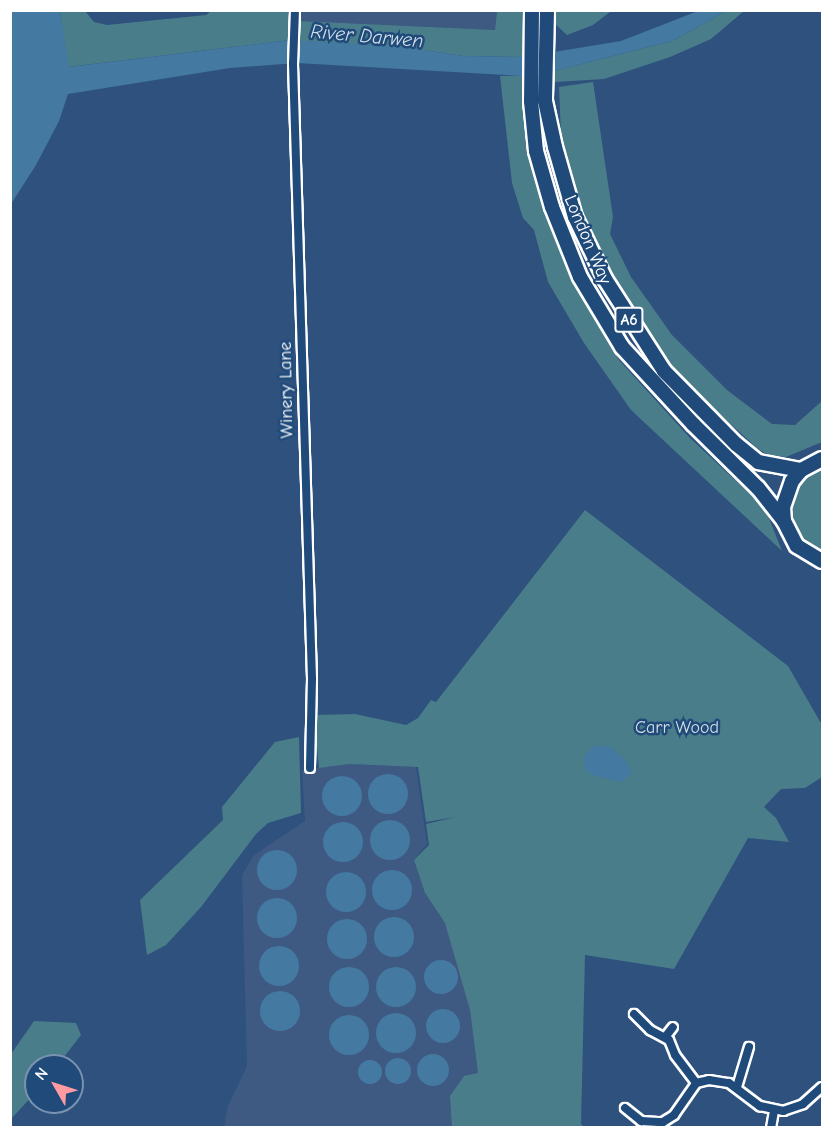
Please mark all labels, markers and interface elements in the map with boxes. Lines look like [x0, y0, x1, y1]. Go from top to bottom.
water label: River Darwen [310, 19, 424, 53]
street label: London Way [559, 192, 615, 288]
road number: A6 [614, 307, 644, 333]
street label: Winery Lane [275, 341, 299, 439]
park label: Carr Wood [635, 717, 719, 739]
north arrow [24, 1054, 84, 1114]
text: N [31, 1064, 52, 1084]

